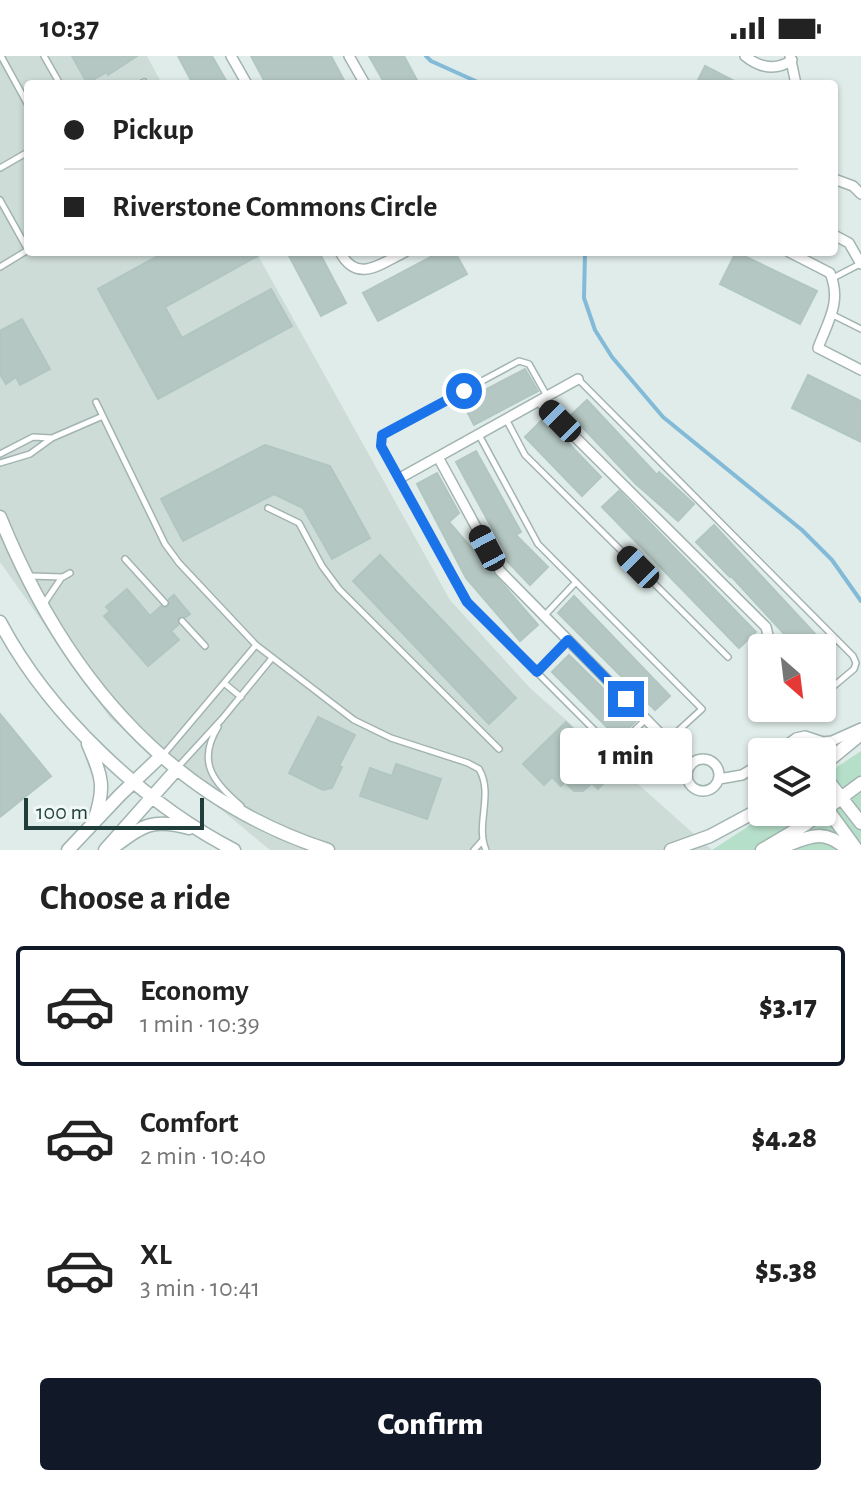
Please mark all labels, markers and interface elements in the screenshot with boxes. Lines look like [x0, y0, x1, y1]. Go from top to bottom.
text: 10:37 [40, 13, 99, 43]
text: Pickup [112, 115, 194, 145]
text: Riverstone Commons Circle [112, 192, 438, 222]
route start [446, 373, 482, 409]
car [535, 396, 585, 446]
car [465, 521, 509, 575]
car [613, 542, 663, 592]
north arrow [748, 634, 836, 722]
map controls [748, 634, 836, 826]
route end [608, 681, 644, 717]
callout: 1 min [560, 727, 692, 783]
button: layers [748, 738, 836, 826]
text: 1 min [598, 743, 654, 769]
scale bar [24, 794, 204, 830]
text: 100 m [36, 801, 88, 823]
text: Choose a ride [40, 880, 230, 916]
icon: car [44, 970, 116, 1042]
text: Economy [140, 976, 249, 1006]
text: $3.17 [759, 991, 817, 1021]
text: 1 min · 10:39 [140, 1011, 260, 1037]
icon: car [44, 1102, 116, 1174]
text: Comfort [140, 1108, 239, 1138]
text: $4.28 [752, 1123, 817, 1153]
text: 2 min · 10:40 [140, 1143, 266, 1169]
icon: car [44, 1234, 116, 1306]
text: XL [140, 1240, 172, 1270]
text: $5.38 [755, 1255, 817, 1285]
text: 3 min · 10:41 [140, 1275, 260, 1301]
button: Confirm [40, 1378, 821, 1470]

